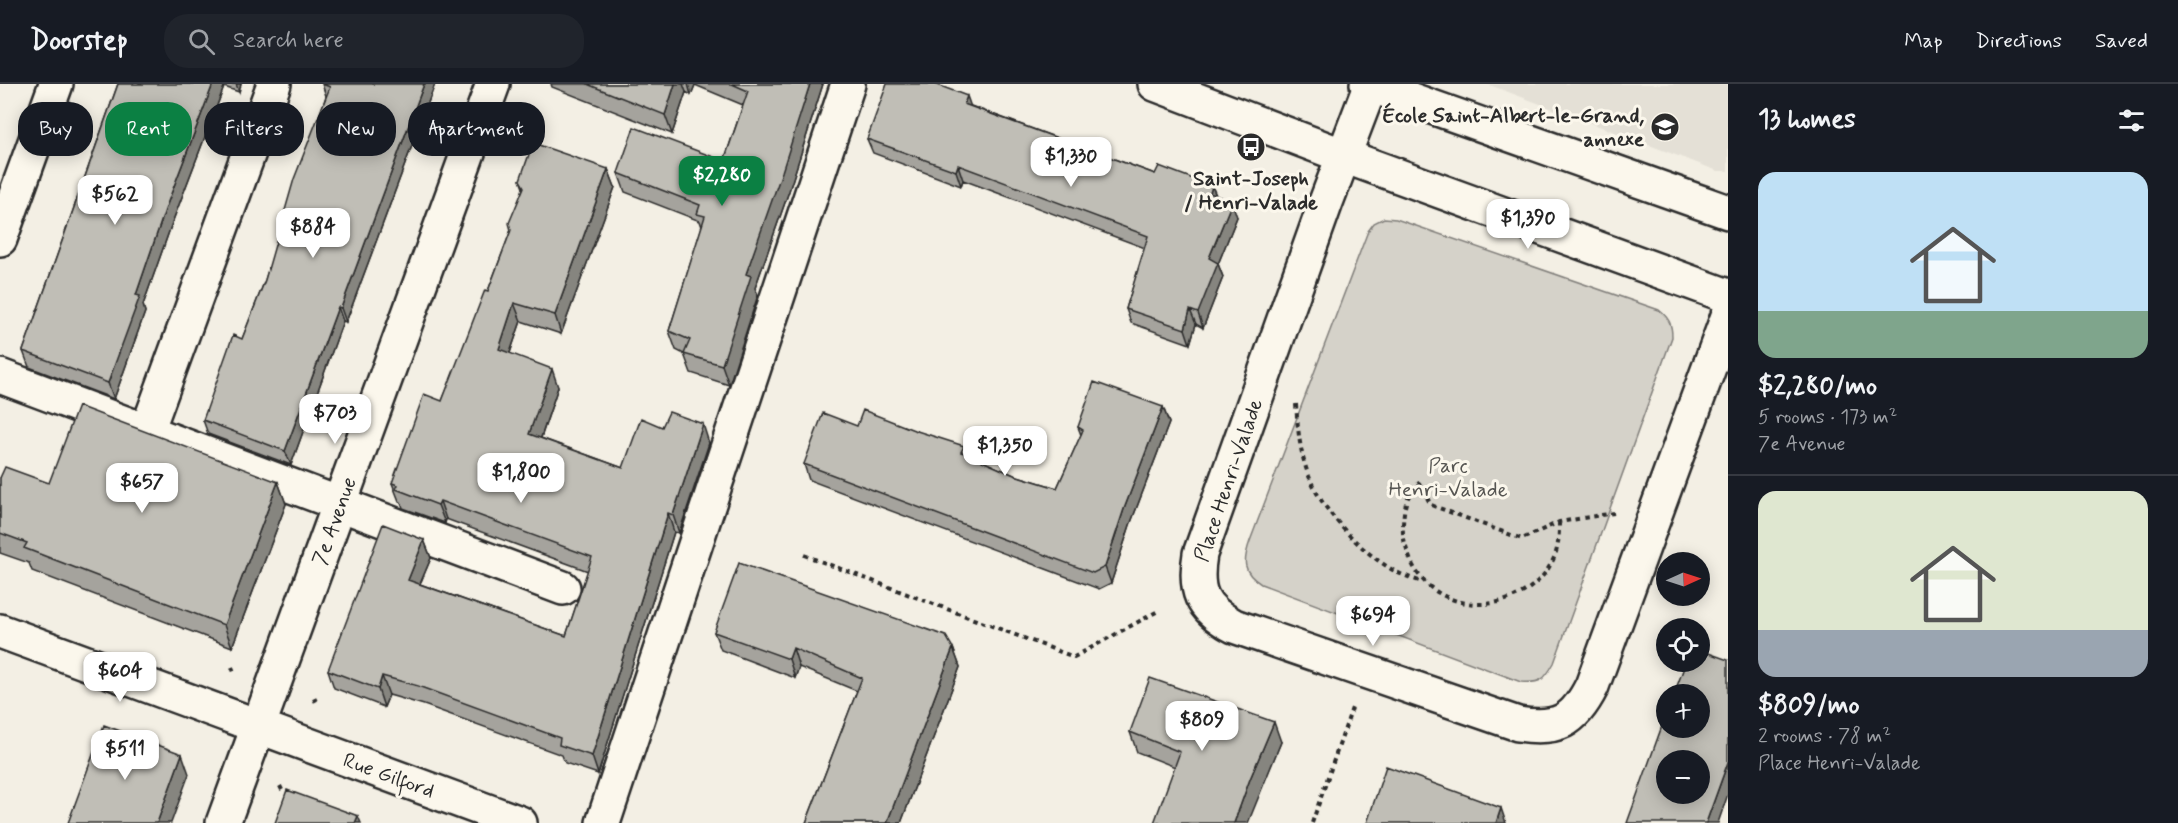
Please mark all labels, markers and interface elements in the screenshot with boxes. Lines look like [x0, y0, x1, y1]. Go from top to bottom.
search box [164, 14, 584, 68]
text: Doorstep [30, 23, 128, 60]
icon: search [185, 25, 218, 58]
text: Search here [233, 27, 344, 55]
text: Map [1904, 27, 1943, 55]
text: Directions [1976, 27, 2062, 55]
text: Saved [2095, 27, 2148, 55]
chip: Buy [18, 102, 93, 156]
chip: Rent [105, 102, 192, 156]
chip: Filters [204, 102, 304, 156]
chip: New [316, 102, 396, 156]
chip: Apartment [408, 102, 545, 156]
place label: École Saint-Albert-le-Grand, annexe [1382, 102, 1645, 154]
text: 13 homes [1758, 103, 1856, 137]
icon: filters [2115, 104, 2148, 137]
school or university icon: École Saint-Albert-le-Grand, annexe [1649, 111, 1681, 143]
bus stop icon: Saint-Joseph / Henri-Valade [1235, 131, 1267, 163]
pin: $1,330 [1022, 137, 1120, 188]
text: $1,330 [1045, 143, 1097, 170]
pin: $2,280 [673, 156, 771, 207]
text: $2,280 [693, 162, 751, 189]
place label: Saint-Joseph / Henri-Valade [1184, 165, 1318, 217]
pin: $562 [79, 175, 151, 226]
text: $562 [92, 181, 138, 208]
pin: $1,390 [1479, 199, 1577, 250]
text: $1,390 [1500, 205, 1556, 232]
pin: $884 [277, 208, 349, 259]
icon: home [1899, 211, 2007, 319]
text: $884 [290, 214, 336, 241]
text: $2,280/mo [1758, 370, 1877, 404]
pin: $703 [299, 394, 371, 445]
street label: Place Henri-Valade [1188, 395, 1270, 565]
text: $703 [313, 400, 357, 427]
text: 5 rooms · 173 m² [1758, 404, 1897, 431]
pin: $1,350 [956, 426, 1054, 477]
text: 7e Avenue [1758, 431, 1846, 458]
text: $1,350 [977, 432, 1033, 459]
park label: Parc Henri-Valade [1388, 452, 1508, 504]
pin: $1,800 [472, 453, 570, 504]
text: $1,800 [491, 459, 551, 486]
pin: $657 [106, 463, 178, 514]
text: $657 [120, 469, 164, 496]
street label: 7e Avenue [306, 473, 364, 569]
icon: home [1899, 530, 2007, 638]
north arrow [1656, 552, 1710, 606]
map controls [1656, 552, 1710, 804]
pin: $694 [1337, 596, 1409, 647]
text: $694 [1350, 602, 1396, 629]
button: locate [1656, 618, 1710, 672]
pin: $604 [84, 652, 156, 703]
text: $604 [97, 658, 143, 685]
button: + [1656, 684, 1710, 738]
text: $809/mo [1758, 689, 1860, 723]
pin: $809 [1166, 701, 1238, 752]
text: $809 [1179, 707, 1225, 734]
text: 2 rooms · 78 m² [1758, 723, 1891, 750]
pin: $511 [89, 730, 161, 781]
text: $511 [105, 736, 145, 763]
street label: Rue Gilford [338, 746, 438, 807]
button: − [1656, 750, 1710, 804]
text: Place Henri-Valade [1758, 750, 1920, 777]

